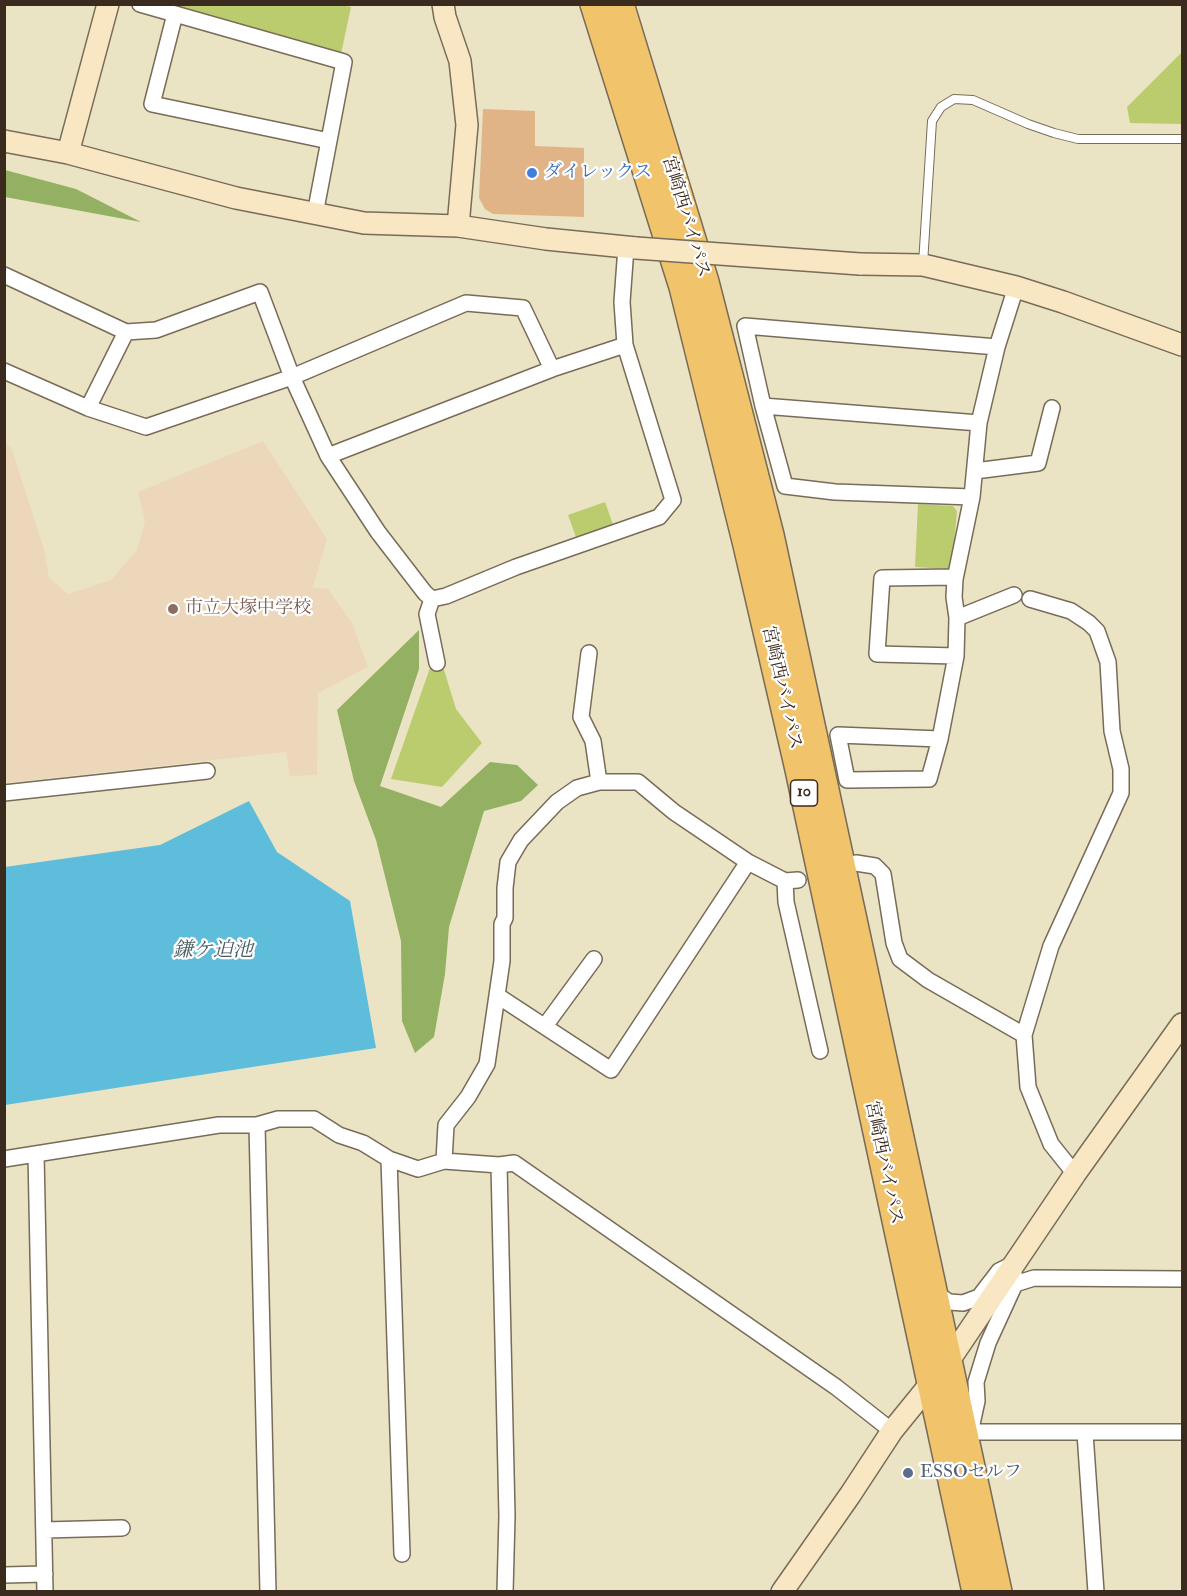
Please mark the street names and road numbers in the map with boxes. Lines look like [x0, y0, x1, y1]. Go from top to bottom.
street label: 宮崎西バイパス [656, 154, 714, 280]
street label: 宮崎西バイパス [756, 624, 806, 752]
road number: 10 [790, 780, 818, 806]
street label: 宮崎西バイパス [859, 1099, 907, 1227]

